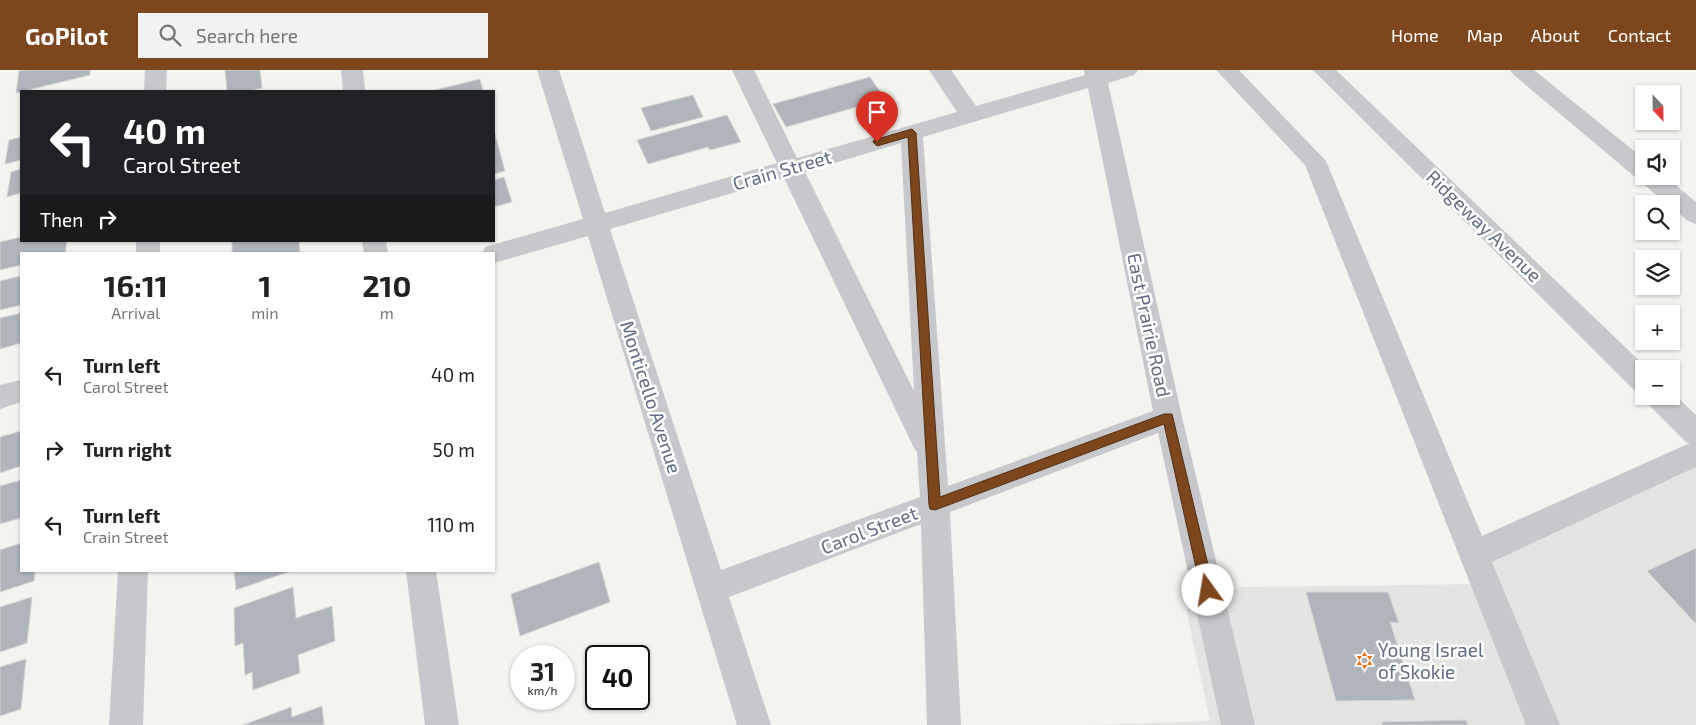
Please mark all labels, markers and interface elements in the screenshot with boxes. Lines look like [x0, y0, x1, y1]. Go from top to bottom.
search box [138, 13, 488, 58]
text: GoPilot [25, 21, 108, 50]
icon: search [156, 21, 184, 49]
text: Search here [196, 24, 298, 47]
text: Home [1391, 24, 1439, 46]
text: Map [1467, 24, 1503, 46]
text: About [1531, 24, 1580, 46]
text: Contact [1608, 24, 1671, 46]
north arrow [1635, 85, 1680, 130]
map controls [1635, 85, 1680, 405]
pin [856, 91, 898, 142]
icon: arrive [863, 98, 891, 126]
text: 40 m [123, 109, 206, 151]
icon: left [40, 110, 105, 175]
button: sound [1635, 140, 1680, 185]
street label: Crain Street [730, 144, 834, 195]
text: Carol Street [123, 151, 241, 177]
street label: Ridgeway Avenue [1422, 165, 1547, 286]
button: search [1635, 195, 1680, 240]
icon: right [93, 205, 121, 233]
text: Then [40, 208, 83, 231]
button: layers [1635, 250, 1680, 295]
street label: East Prairie Road [1123, 251, 1176, 399]
text: 16:11 [104, 267, 168, 303]
text: 1 [258, 267, 271, 303]
text: 210 [362, 267, 411, 303]
text: Arrival [111, 303, 160, 322]
text: min [251, 303, 279, 322]
text: m [380, 303, 394, 322]
button: + [1635, 305, 1680, 350]
street label: Monticello Avenue [616, 318, 687, 476]
text: Turn left [83, 354, 160, 377]
button: − [1635, 360, 1680, 405]
icon: left [40, 361, 68, 389]
text: 40 m [431, 363, 475, 386]
text: Carol Street [83, 377, 169, 396]
icon: right [40, 436, 68, 464]
text: Turn right [83, 438, 171, 461]
text: 50 m [432, 438, 475, 461]
street label: Carol Street [817, 501, 920, 558]
text: Turn left [83, 504, 160, 527]
icon: left [40, 511, 68, 539]
text: 110 m [428, 513, 475, 536]
text: Crain Street [83, 527, 169, 546]
position arrow [1181, 563, 1233, 615]
place label: Young Israel of Skokie [1378, 638, 1484, 683]
speed limit sign: 40 [585, 645, 650, 710]
synagogue icon: Young Israel of Skokie [1354, 651, 1374, 671]
text: 31 [530, 656, 555, 686]
text: km/h [528, 683, 557, 697]

